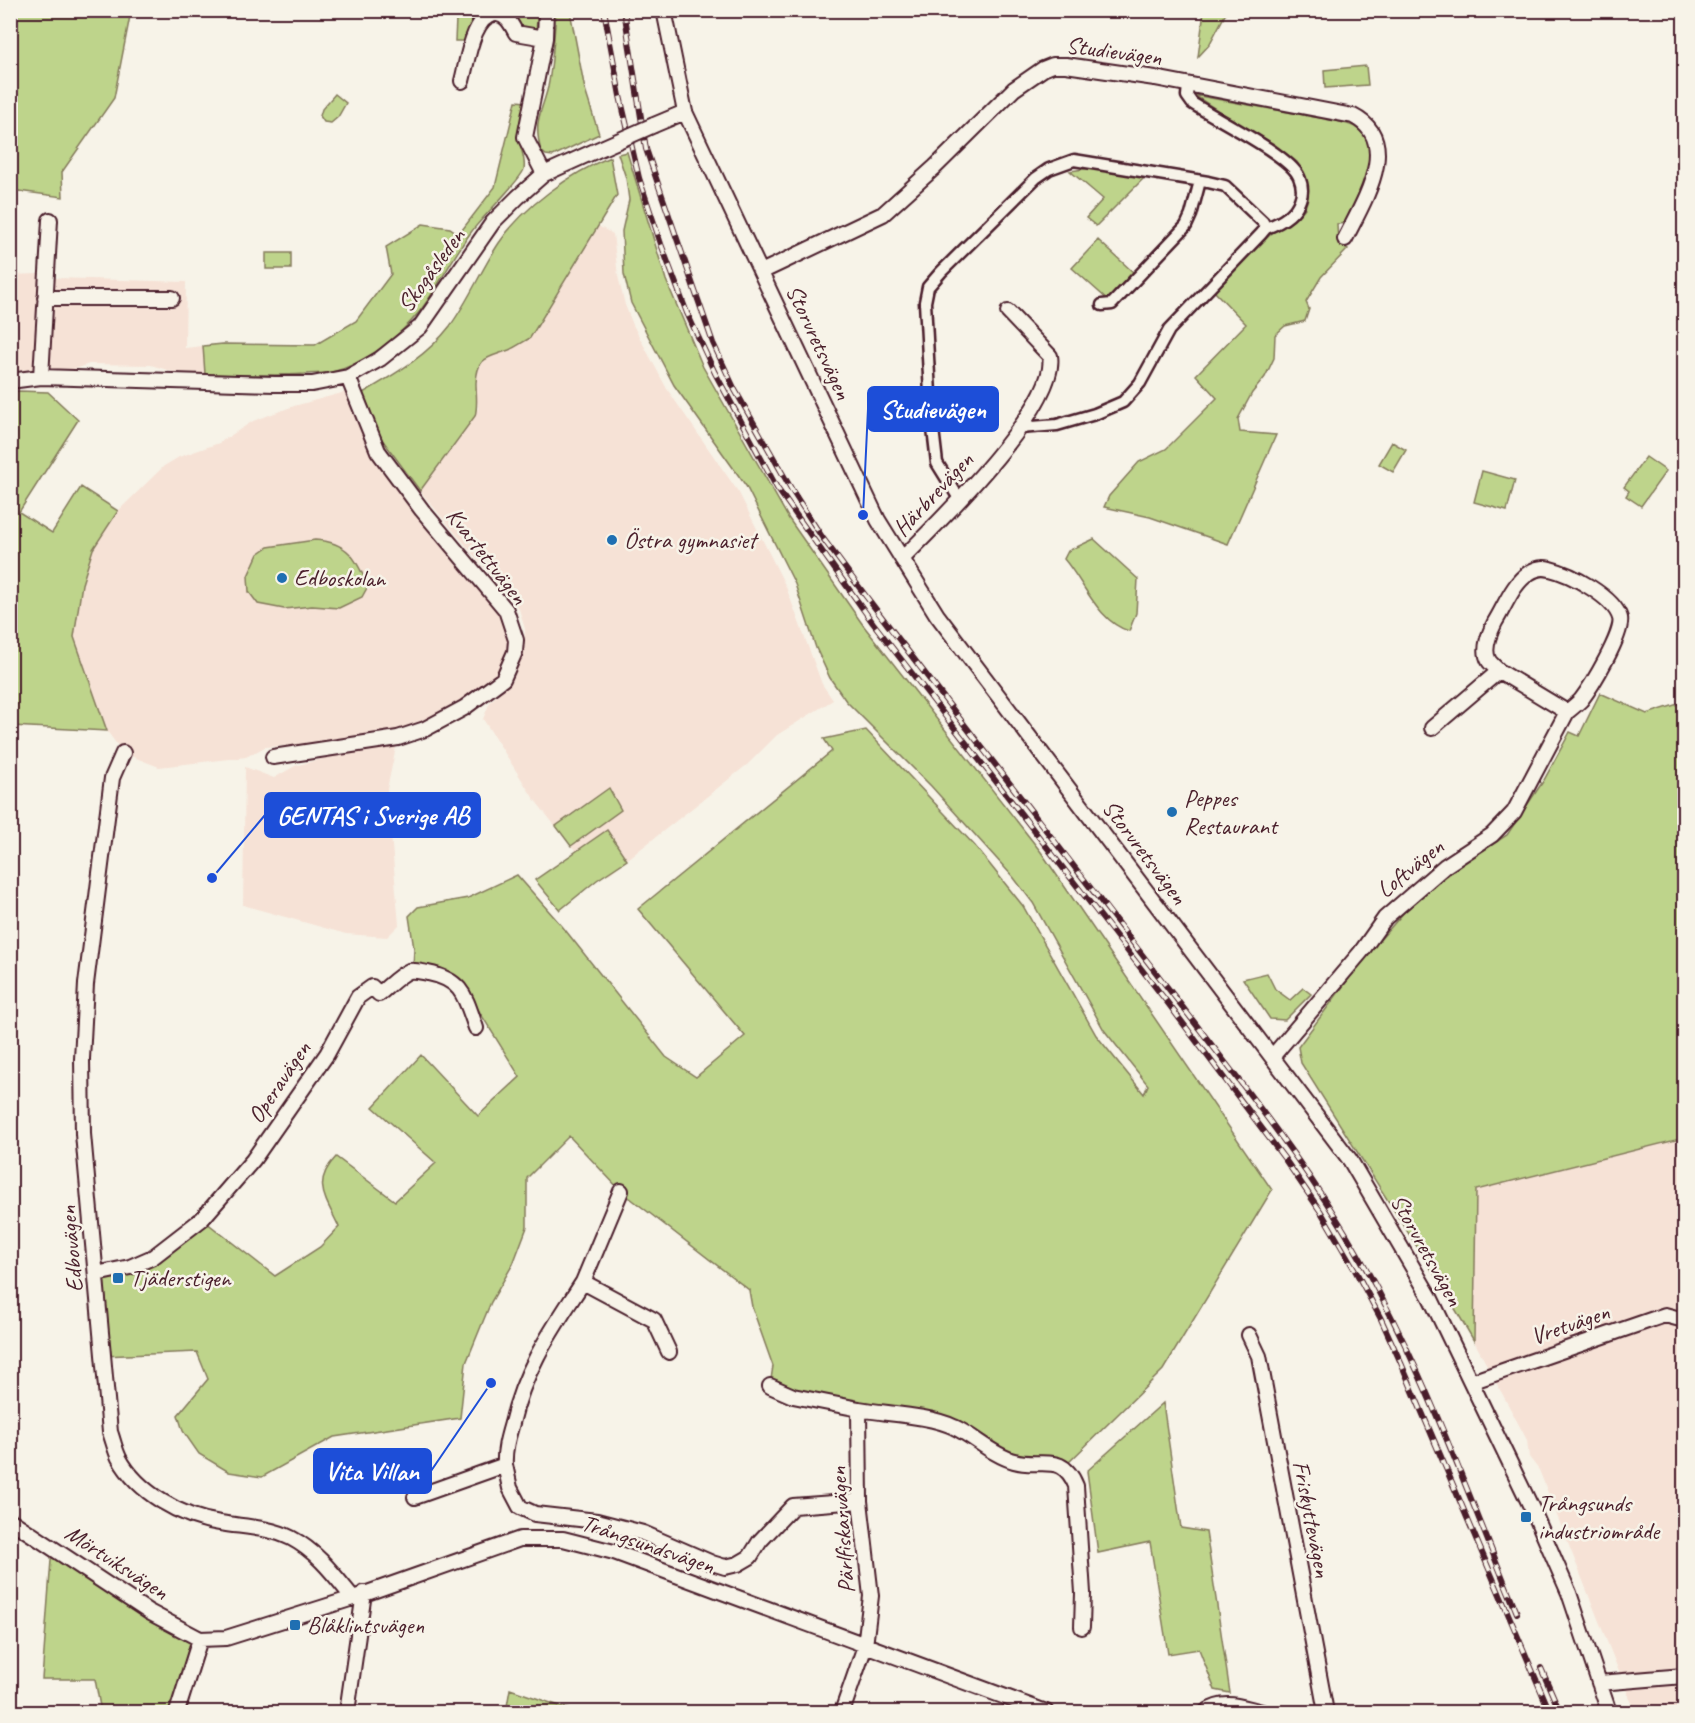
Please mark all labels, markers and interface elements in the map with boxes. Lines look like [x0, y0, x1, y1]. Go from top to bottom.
street label: Studievägen [1064, 29, 1164, 73]
street label: Skogåsleden [391, 221, 472, 318]
street label: Storvretsvägen [779, 280, 859, 404]
callout: Studievägen [868, 387, 998, 431]
text: Studievägen [880, 393, 987, 426]
street label: Härbrevägen [886, 445, 980, 543]
street label: Kvartettvägen [440, 501, 534, 611]
place label: Östra gymnasiet [624, 525, 759, 555]
marker: Östra gymnasiet [605, 533, 619, 547]
place label: Edboskolan [294, 563, 386, 593]
marker: Edboskolan [275, 571, 289, 585]
place label: Peppes Restaurant [1184, 783, 1279, 841]
callout: GENTAS i Sverige AB [265, 793, 480, 837]
street label: Storvretsvägen [1096, 794, 1194, 910]
text: GENTAS i Sverige AB [277, 799, 471, 832]
marker: Peppes Restaurant [1165, 805, 1179, 819]
street label: Loftvägen [1370, 832, 1450, 904]
street label: Operavägen [241, 1035, 317, 1129]
street label: Storvretsvägen [1384, 1189, 1470, 1311]
street label: Edbovägen [52, 1204, 90, 1293]
place label: Tjäderstigen [130, 1263, 232, 1293]
marker: Tjäderstigen [111, 1271, 125, 1285]
street label: Vretvägen [1527, 1297, 1613, 1351]
callout: Vita Villan [314, 1449, 431, 1493]
text: Vita Villan [325, 1455, 420, 1488]
street label: Friskyttevägen [1286, 1458, 1338, 1580]
street label: Pärlfiskarvägen [823, 1465, 861, 1594]
place label: Trångsunds industriområde [1538, 1488, 1661, 1546]
street label: Trångsundsvägen [578, 1507, 719, 1581]
marker: Trångsunds industriområde [1519, 1510, 1533, 1524]
street label: Mörtviksvägen [60, 1517, 175, 1607]
place label: Blåklintsvägen [307, 1610, 424, 1640]
marker: Blåklintsvägen [288, 1618, 302, 1632]

